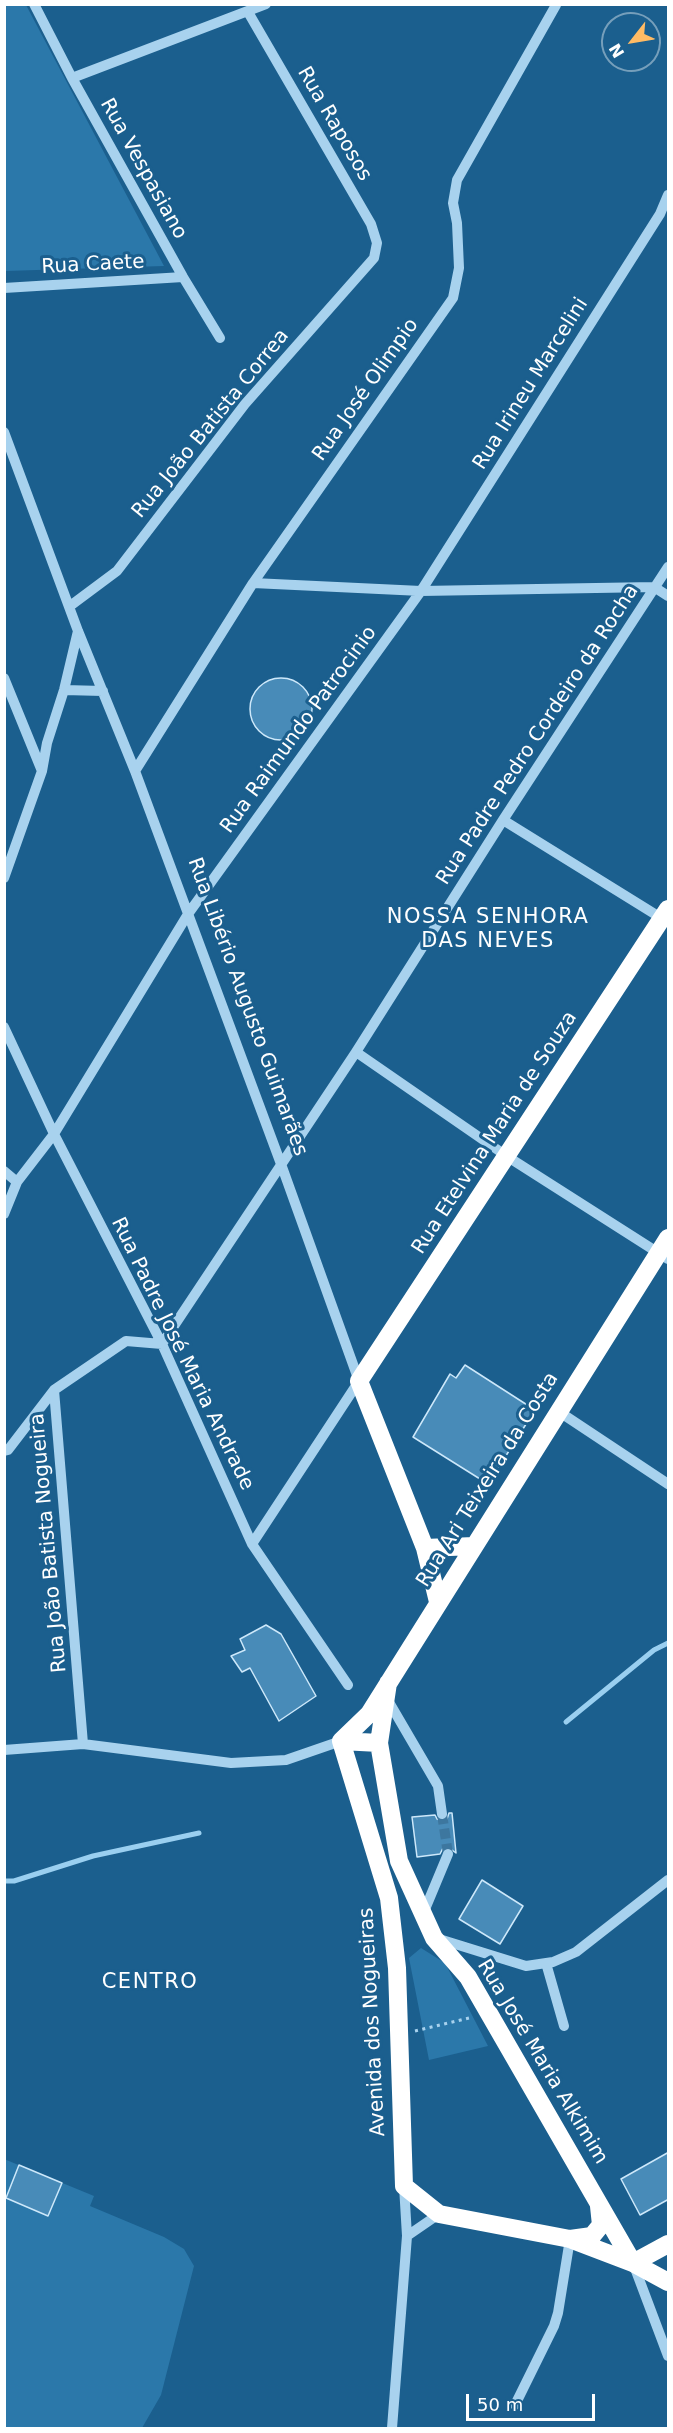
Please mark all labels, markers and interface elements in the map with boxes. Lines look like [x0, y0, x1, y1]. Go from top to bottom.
north arrow [601, 12, 661, 72]
text: N [605, 40, 628, 61]
street label: Rua Raposos [292, 63, 376, 185]
street label: Rua Vespasiano [94, 94, 192, 244]
street label: Rua Caete [41, 250, 145, 280]
street label: Rua Irineu Marcelini [468, 294, 594, 474]
street label: Rua José Olimpio [308, 314, 424, 466]
street label: Rua João Batista Correa [127, 325, 295, 523]
street label: Rua Padre Pedro Cordeiro da Rocha [432, 580, 644, 890]
street label: Rua Raimundo Patrocinio [216, 622, 382, 838]
street label: Rua Libério Augusto Guimarães [182, 855, 312, 1159]
district label: NOSSA SENHORA DAS NEVES [387, 905, 589, 955]
street label: Rua Etelvina Maria de Souza [407, 1007, 583, 1259]
street label: Rua Padre José Maria Andrade [105, 1214, 259, 1494]
street label: Rua Ari Teixeira da Costa [412, 1368, 564, 1592]
street label: Rua João Batista Nogueira [26, 1412, 72, 1674]
street label: Avenida dos Nogueiras [355, 1907, 391, 2137]
street label: Rua José Maria Alkimim [471, 1955, 613, 2169]
district label: CENTRO [102, 1970, 198, 1996]
scale bar [469, 2382, 598, 2420]
text: 50 m [477, 2394, 523, 2415]

